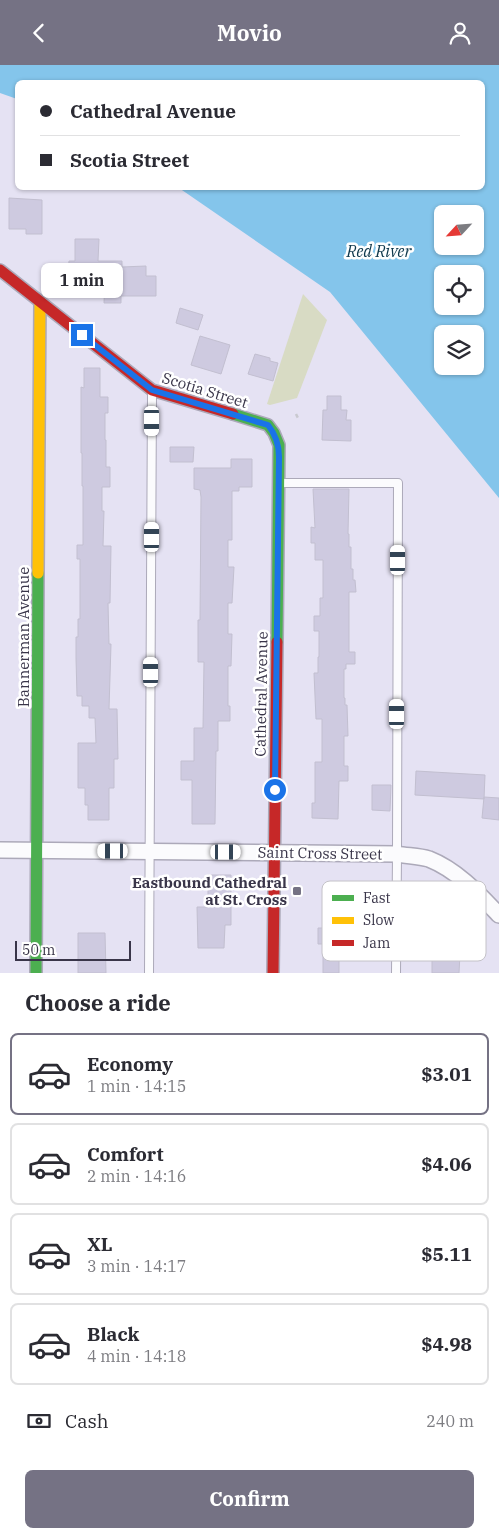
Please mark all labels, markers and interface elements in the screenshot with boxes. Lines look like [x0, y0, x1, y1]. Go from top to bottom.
text: Movio [217, 18, 282, 47]
icon: back [25, 19, 53, 47]
icon: person [446, 19, 474, 47]
text: Cathedral Avenue [70, 99, 236, 123]
text: Scotia Street [70, 148, 189, 172]
north arrow [434, 205, 484, 255]
map controls [434, 205, 484, 375]
water label: Red River [346, 241, 412, 261]
callout: 1 min [41, 263, 123, 297]
button: locate [434, 265, 484, 315]
text: 1 min [60, 270, 104, 290]
route end [71, 324, 93, 346]
button: layers [434, 325, 484, 375]
street label: Scotia Street [160, 368, 250, 412]
car [144, 406, 159, 436]
car [144, 522, 159, 552]
car [390, 545, 405, 575]
street label: Bannerman Avenue [14, 567, 33, 707]
street label: Cathedral Avenue [250, 631, 272, 757]
car [143, 657, 158, 687]
car [389, 699, 404, 729]
route start [264, 779, 286, 801]
street label: Saint Cross Street [257, 842, 383, 864]
car [98, 844, 128, 859]
car [211, 845, 241, 860]
place label: Eastbound Cathedral at St. Cross [132, 873, 287, 909]
legend [322, 881, 486, 961]
marker: Eastbound Cathedral at St. Cross [291, 885, 303, 897]
text: Fast [363, 889, 391, 907]
text: Slow [363, 911, 394, 929]
text: Jam [363, 934, 390, 952]
scale bar [15, 938, 131, 961]
text: 50 m [22, 941, 55, 959]
text: Choose a ride [25, 988, 171, 1017]
icon: car [27, 1052, 72, 1097]
text: Economy [87, 1052, 173, 1076]
text: $3.01 [421, 1062, 472, 1086]
text: 1 min · 14:15 [87, 1076, 186, 1096]
icon: car [27, 1142, 72, 1187]
text: Comfort [87, 1142, 164, 1166]
text: $4.06 [421, 1152, 472, 1176]
text: 2 min · 14:16 [87, 1166, 186, 1186]
icon: car [27, 1232, 72, 1277]
text: XL [87, 1232, 113, 1256]
text: $5.11 [421, 1242, 472, 1266]
text: 3 min · 14:17 [87, 1256, 186, 1276]
icon: car [27, 1322, 72, 1367]
text: Black [87, 1322, 139, 1346]
text: $4.98 [421, 1332, 472, 1356]
text: 4 min · 14:18 [87, 1346, 186, 1366]
icon: cash [25, 1407, 53, 1435]
text: Cash [65, 1409, 109, 1433]
text: 240 m [426, 1411, 474, 1431]
button: Confirm [25, 1470, 474, 1528]

